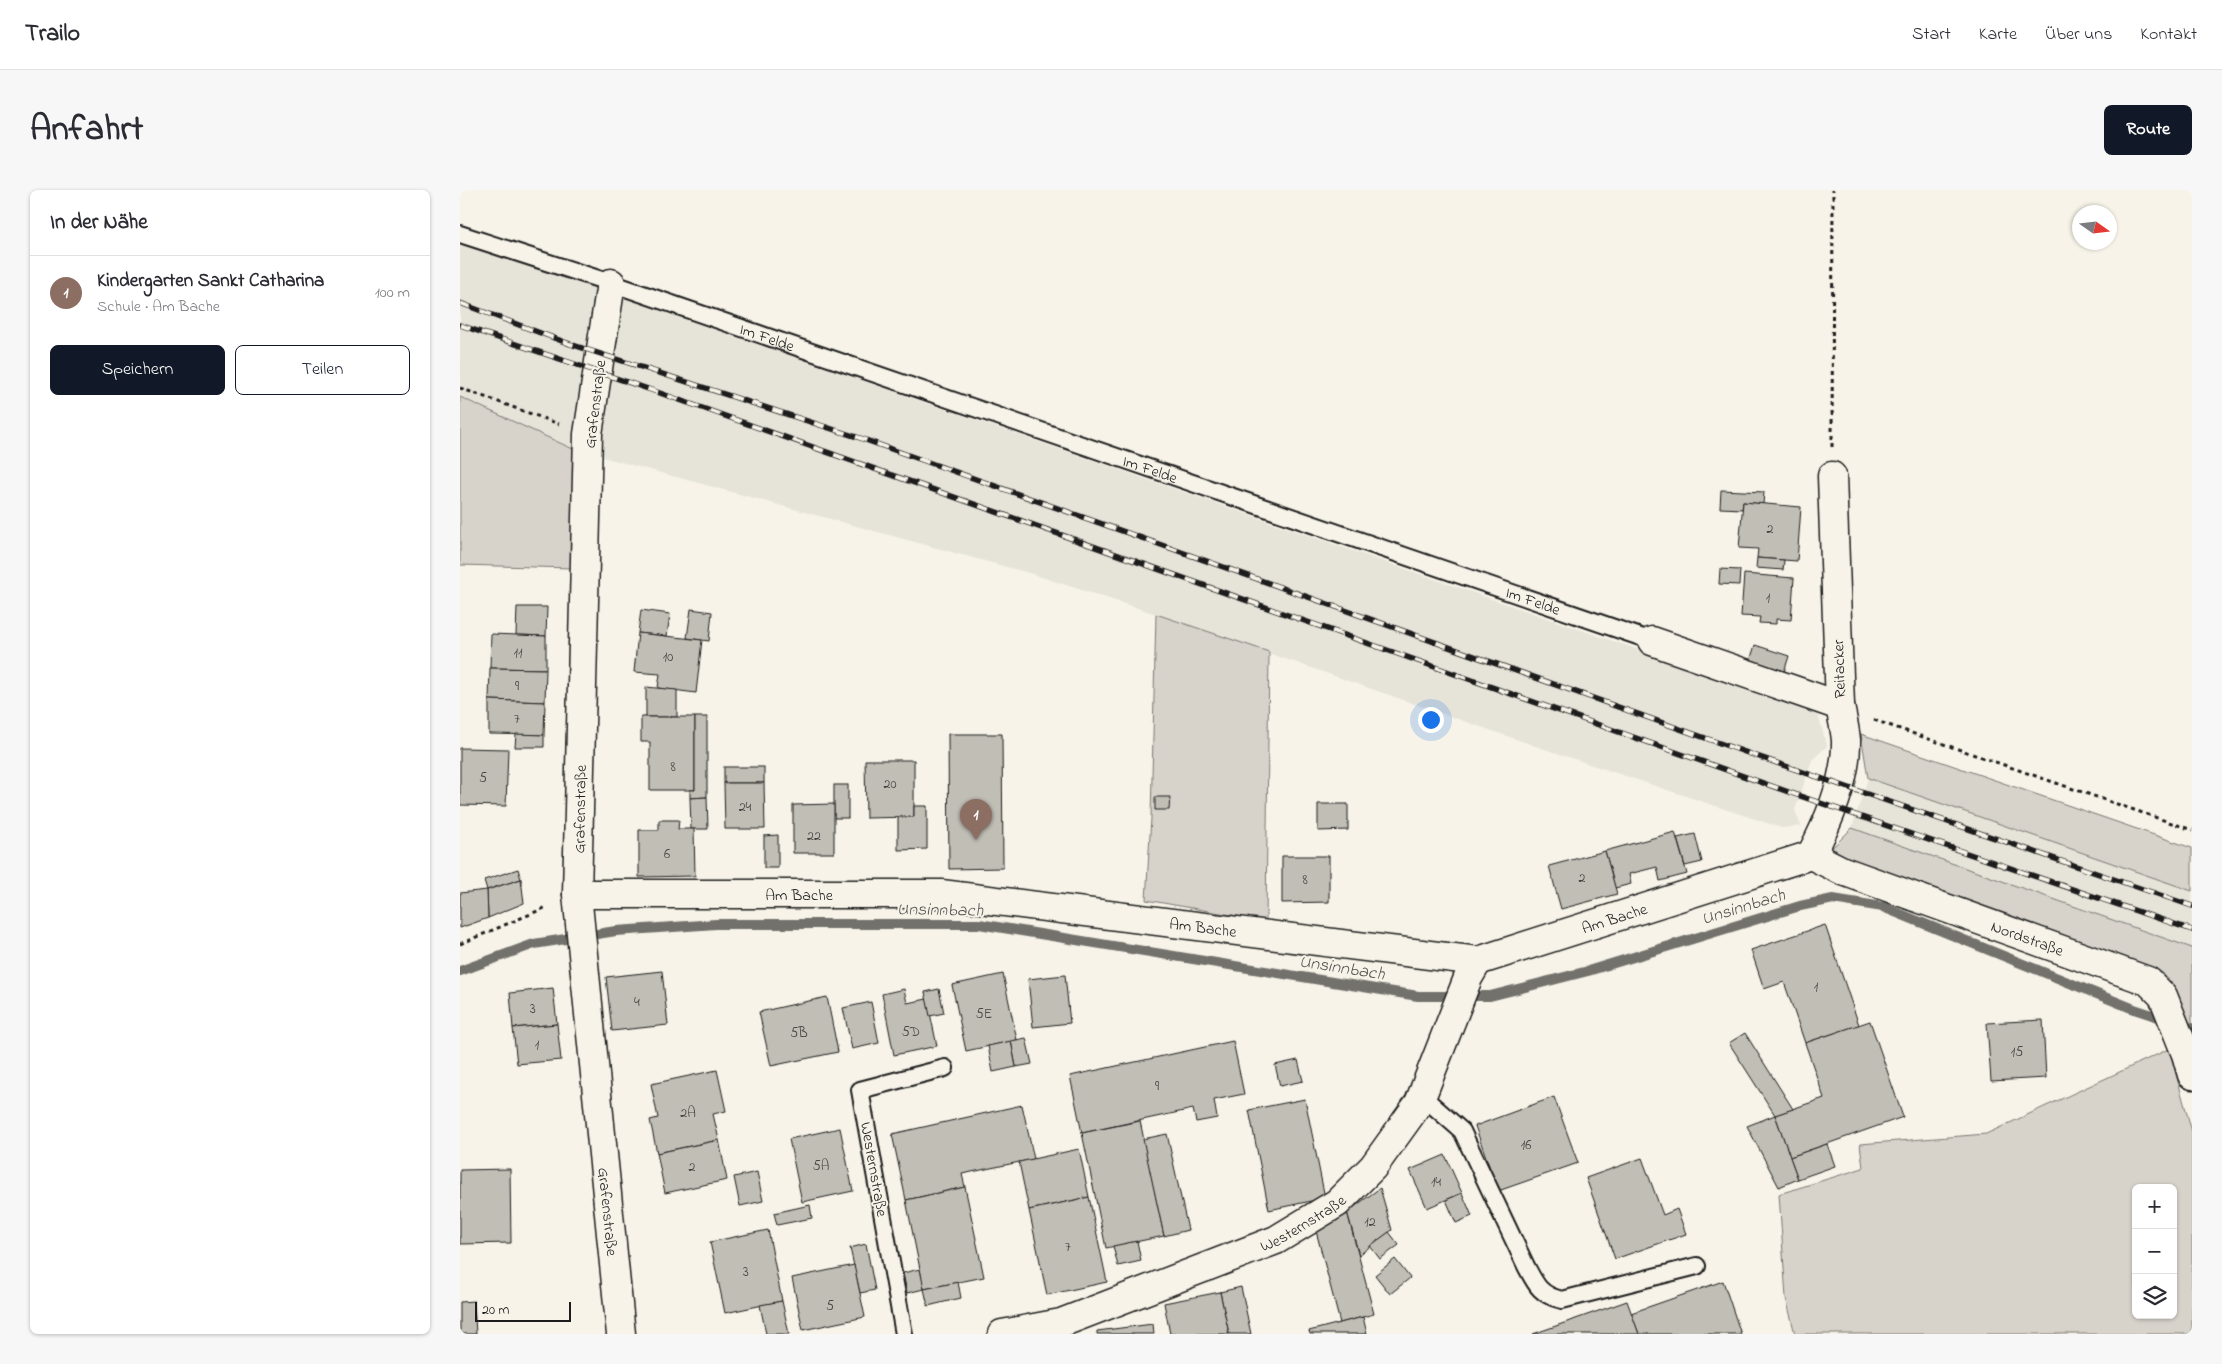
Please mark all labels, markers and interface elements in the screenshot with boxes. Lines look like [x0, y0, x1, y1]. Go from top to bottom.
text: Trailo [25, 17, 80, 52]
text: Start [1912, 22, 1951, 48]
text: Karte [1979, 22, 2017, 48]
text: Über uns [2045, 22, 2112, 48]
text: Kontakt [2140, 22, 2197, 48]
text: Anfahrt [30, 105, 143, 156]
button: Route [2104, 105, 2192, 155]
north arrow [2072, 205, 2117, 250]
text: In der Nähe [50, 208, 148, 238]
text: Kindergarten Sankt Catharina [97, 268, 324, 295]
text: 1 [63, 281, 69, 305]
text: 100 m [375, 281, 410, 305]
text: Schule · Am Bache [97, 295, 220, 319]
street label: Im Felde [736, 318, 798, 359]
button: Speichern [50, 345, 225, 395]
button: Teilen [235, 345, 410, 395]
street label: Grafenstraße [579, 358, 613, 450]
street label: Im Felde [1119, 450, 1181, 491]
house number: 2 [1767, 519, 1774, 540]
street label: Im Felde [1502, 581, 1564, 623]
house number: 1 [1766, 588, 1771, 609]
street label: Reitacker [1827, 639, 1853, 699]
house number: 11 [514, 643, 523, 664]
house number: 10 [663, 647, 673, 668]
house number: 9 [515, 676, 520, 697]
your location [1418, 707, 1444, 733]
house number: 7 [514, 709, 520, 730]
house number: 8 [670, 757, 676, 778]
street label: Grafenstraße [568, 764, 594, 854]
house number: 5 [479, 768, 487, 789]
house number: 20 [883, 774, 897, 795]
house number: 24 [739, 797, 752, 818]
pin: 1 [960, 799, 992, 840]
house number: 22 [807, 826, 821, 847]
house number: 6 [664, 844, 670, 865]
house number: 2 [1579, 868, 1586, 889]
house number: 8 [1302, 870, 1308, 891]
water label: Unsinnbach [1699, 883, 1789, 933]
street label: Am Bache [765, 884, 834, 908]
water label: Unsinnbach [897, 897, 984, 925]
street label: Am Bache [1579, 898, 1651, 941]
street label: Am Bache [1168, 913, 1239, 945]
street label: Nordstraße [1987, 915, 2067, 964]
water label: Unsinnbach [1297, 949, 1387, 989]
house number: 1 [1814, 977, 1819, 998]
house number: 4 [634, 992, 640, 1013]
house number: 3 [530, 999, 536, 1020]
house number: 5E [976, 1004, 992, 1025]
house number: 5D [902, 1022, 920, 1043]
house number: 5B [790, 1023, 808, 1044]
house number: 1 [535, 1035, 540, 1056]
house number: 15 [2011, 1042, 2023, 1063]
house number: 9 [1155, 1076, 1160, 1097]
house number: 2A [680, 1103, 696, 1124]
street label: Westernstraße [853, 1120, 893, 1219]
house number: 16 [1521, 1135, 1531, 1156]
house number: 5A [813, 1156, 829, 1177]
house number: 2 [689, 1157, 696, 1178]
street label: Grafenstraße [590, 1166, 623, 1258]
house number: 14 [1431, 1172, 1441, 1193]
map controls [2132, 1184, 2177, 1319]
button: + [2132, 1184, 2177, 1229]
street label: Westernstraße [1257, 1190, 1353, 1259]
house number: 12 [1364, 1212, 1376, 1233]
button: − [2132, 1229, 2177, 1274]
house number: 7 [1065, 1237, 1071, 1258]
house number: 3 [743, 1262, 749, 1283]
button: layers [2132, 1274, 2177, 1319]
house number: 5 [826, 1296, 834, 1317]
scale bar [475, 1299, 571, 1322]
text: 20 m [482, 1300, 509, 1321]

